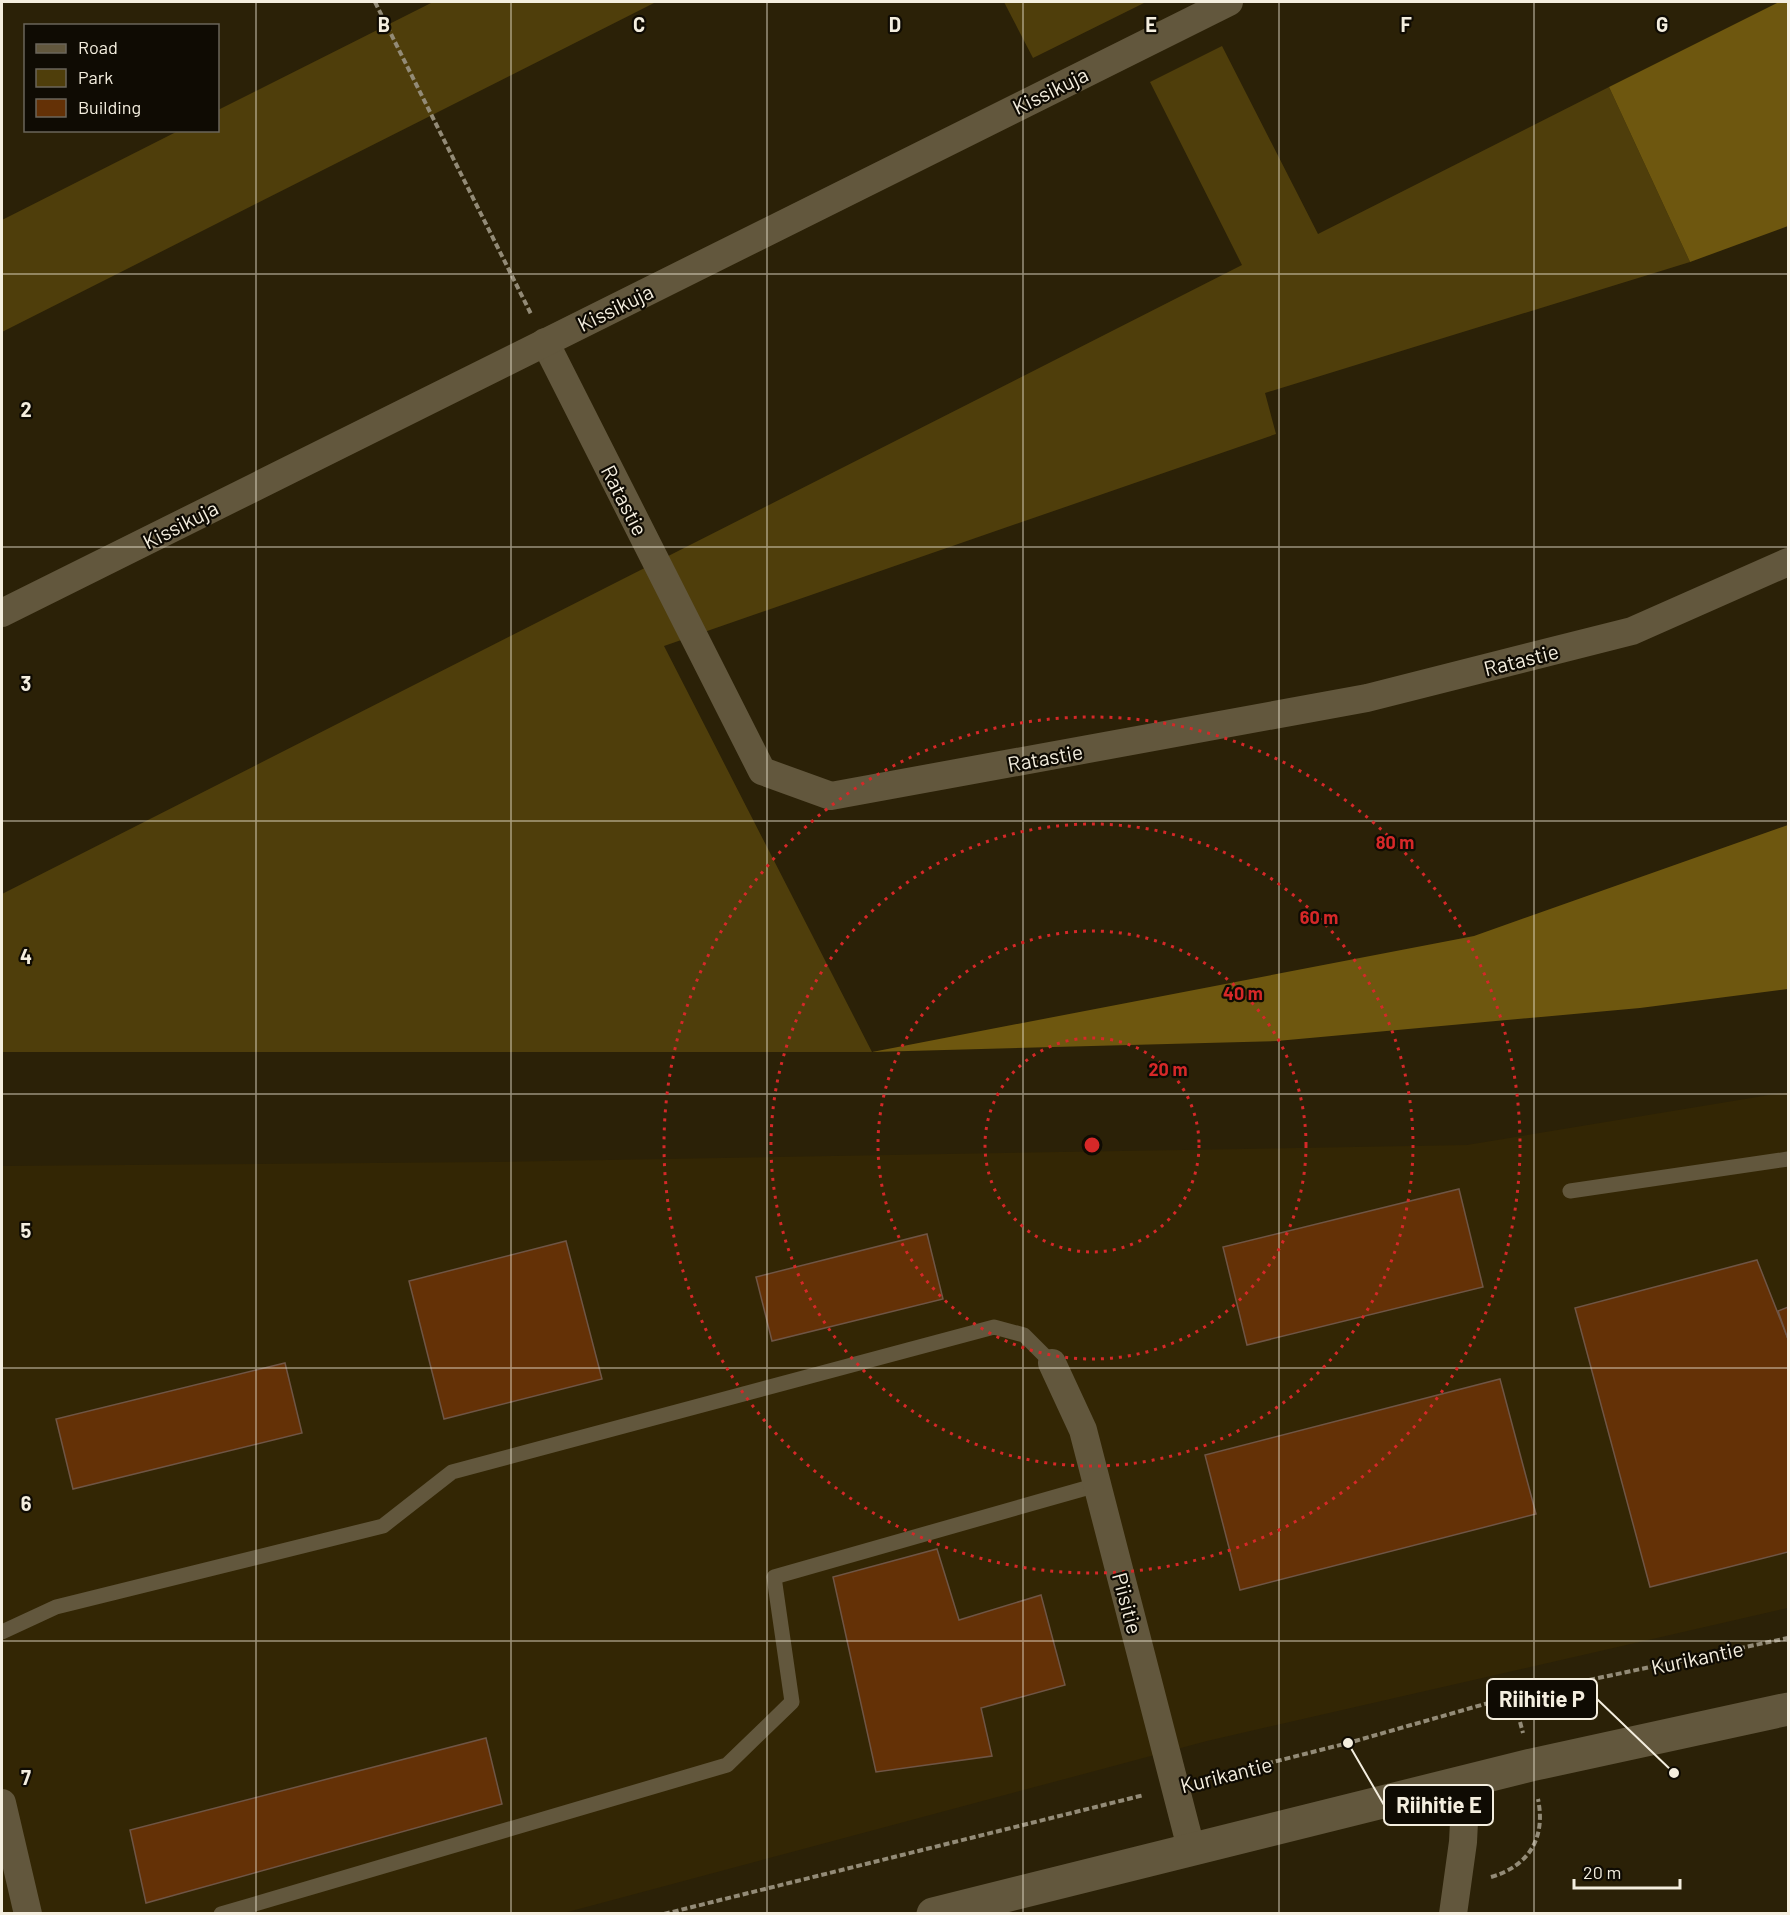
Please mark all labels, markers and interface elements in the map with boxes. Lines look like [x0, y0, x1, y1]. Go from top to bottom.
text: B [378, 12, 390, 36]
text: C [633, 12, 645, 36]
text: D [889, 12, 901, 36]
text: E [1145, 12, 1157, 36]
text: F [1400, 12, 1412, 36]
text: G [1656, 12, 1668, 36]
legend [24, 24, 219, 132]
text: Road [78, 36, 118, 58]
street label: Kissikuja [1008, 61, 1092, 119]
text: Park [78, 66, 113, 88]
text: Building [78, 96, 141, 118]
street label: Kissikuja [573, 278, 657, 336]
text: 2 [20, 397, 32, 421]
street label: Ratastie [597, 460, 653, 540]
street label: Kissikuja [138, 494, 222, 554]
street label: Ratastie [1481, 638, 1561, 680]
text: 3 [21, 671, 31, 695]
street label: Ratastie [1005, 738, 1085, 776]
text: 80 m [1376, 831, 1414, 853]
text: 60 m [1300, 906, 1338, 928]
text: 4 [20, 944, 32, 968]
text: 40 m [1223, 982, 1263, 1004]
text: 20 m [1149, 1058, 1187, 1080]
centre of rings [1082, 1135, 1102, 1155]
text: 5 [21, 1218, 32, 1242]
text: 6 [21, 1491, 32, 1515]
street label: Piisitie [1108, 1569, 1148, 1637]
street label: Kurikantie [1649, 1635, 1745, 1679]
callout: Riihitie P [1487, 1679, 1597, 1719]
text: Riihitie P [1499, 1685, 1585, 1711]
street label: Kurikantie [1178, 1751, 1274, 1797]
text: 7 [21, 1765, 31, 1789]
callout: Riihitie E [1384, 1785, 1493, 1825]
text: Riihitie E [1396, 1791, 1482, 1817]
scale bar [1574, 1852, 1680, 1890]
text: 20 m [1583, 1861, 1621, 1883]

